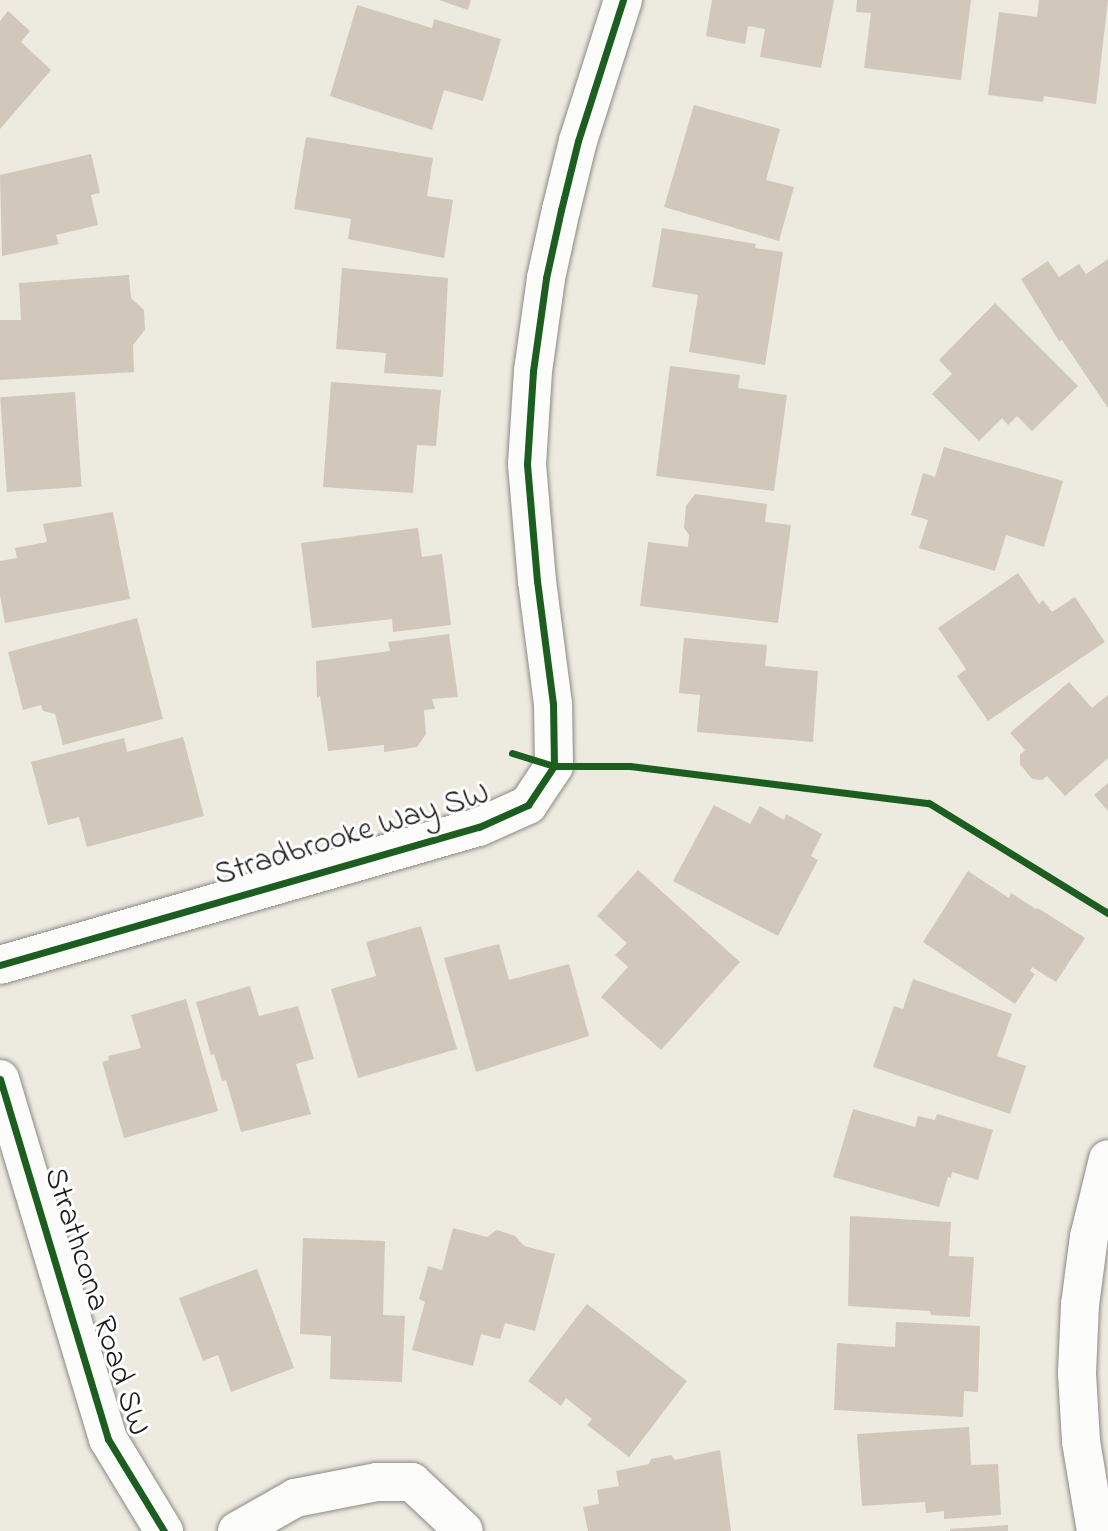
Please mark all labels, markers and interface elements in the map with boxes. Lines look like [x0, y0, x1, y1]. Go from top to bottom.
street label: Stradbrooke Way SW [210, 776, 494, 896]
street label: Strathcona Road SW [34, 1163, 156, 1441]

